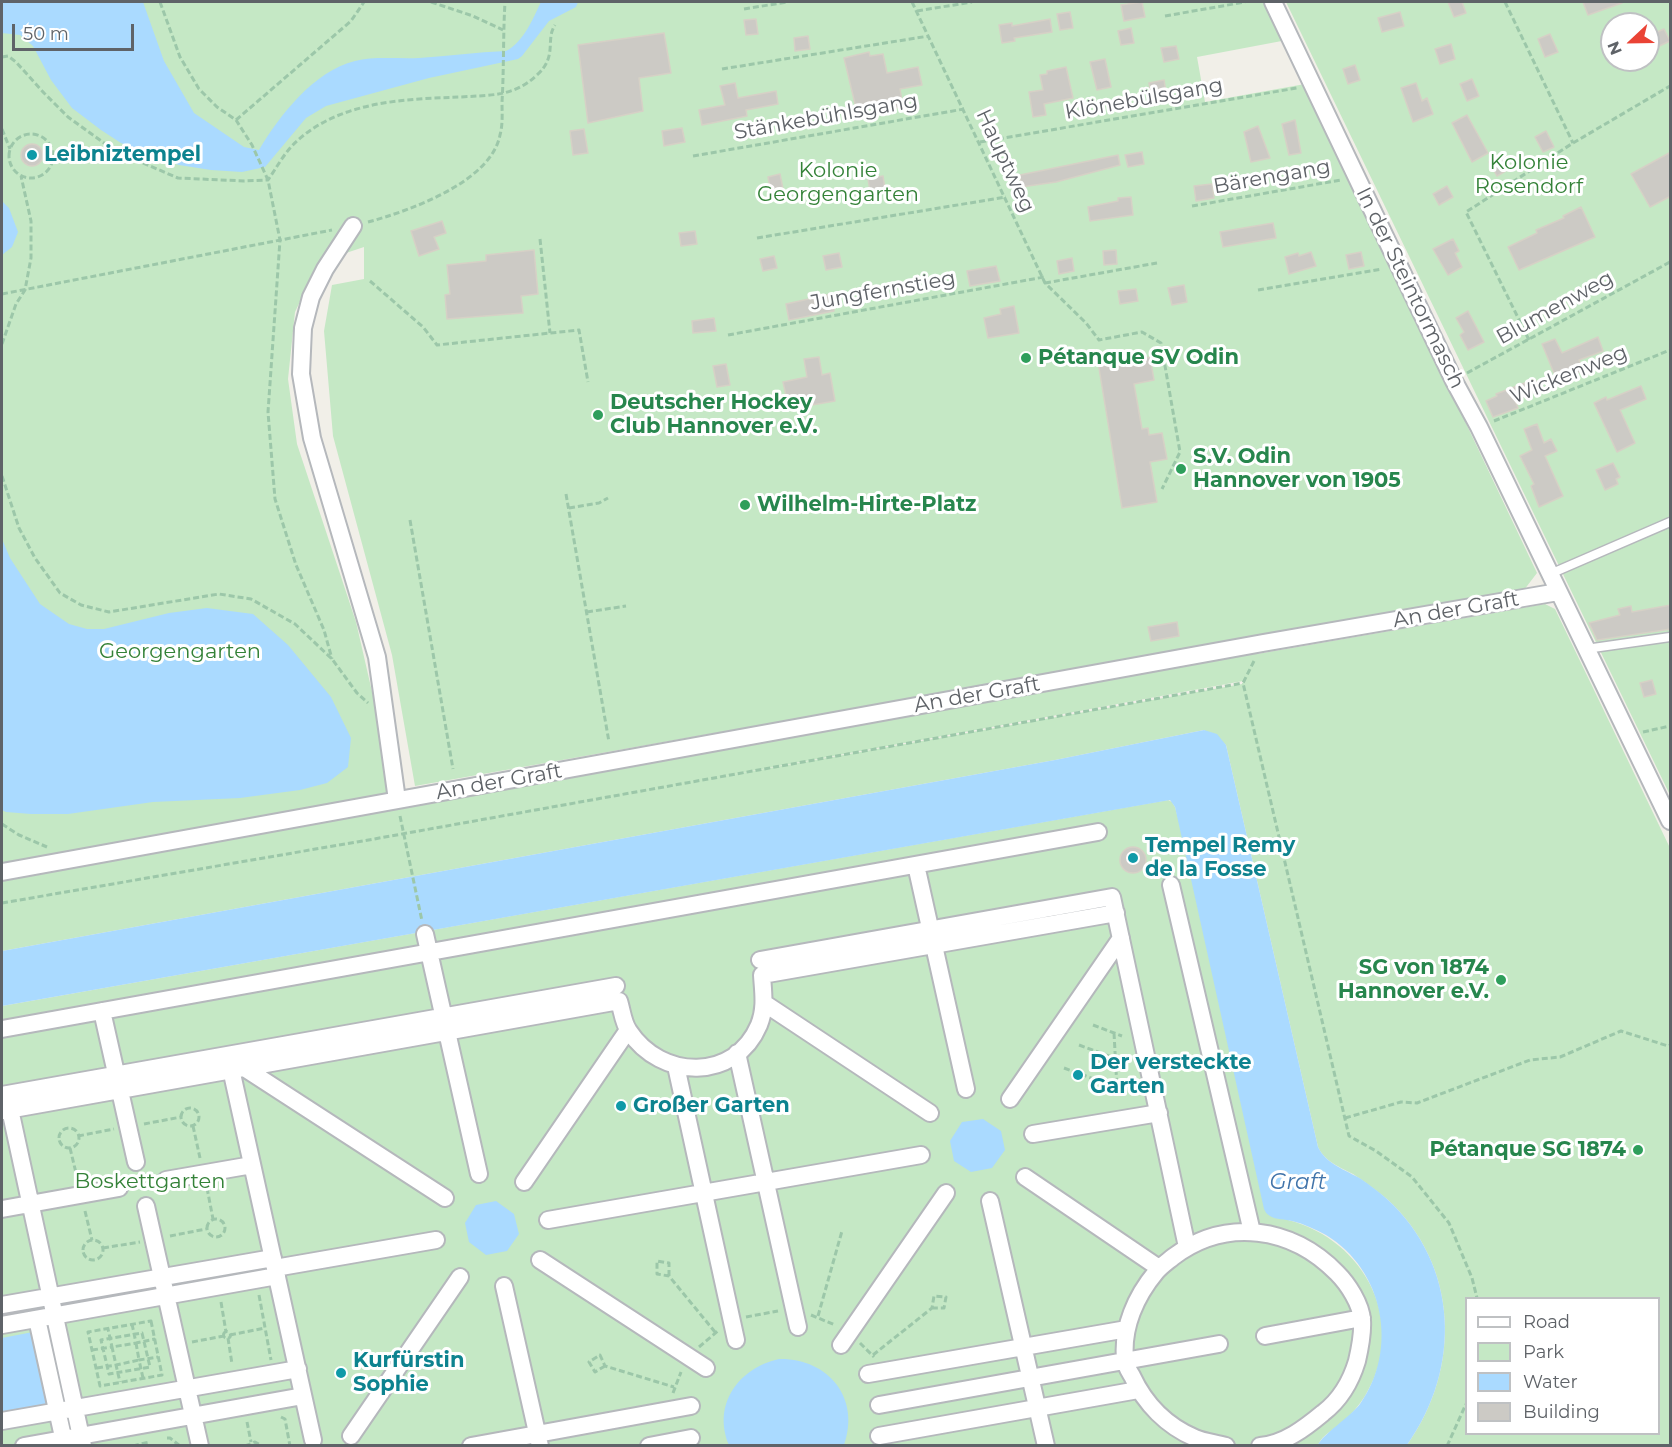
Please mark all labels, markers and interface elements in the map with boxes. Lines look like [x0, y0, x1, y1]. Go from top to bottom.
scale bar [15, 12, 136, 50]
north arrow [1600, 12, 1660, 72]
text: 50 m [23, 23, 69, 45]
text: N [1603, 39, 1626, 58]
street label: Klönebülsgang [1063, 73, 1225, 125]
street label: Stänkebühlsgang [732, 88, 920, 146]
street label: Hauptweg [970, 105, 1040, 217]
place label: Leibniztempel [44, 142, 201, 168]
marker: Leibniztempel [25, 148, 39, 162]
park label: Kolonie Rosendorf [1475, 150, 1583, 200]
street label: Bärengang [1211, 154, 1333, 200]
park label: Kolonie Georgengarten [757, 158, 919, 208]
street label: In der Steintormasch [1350, 183, 1470, 393]
street label: Jungfernstieg [809, 266, 957, 316]
street label: Blumenweg [1492, 266, 1618, 350]
street label: Wickenweg [1507, 340, 1631, 410]
place label: Pétanque SV Odin [1038, 345, 1239, 371]
marker: Pétanque SV Odin [1019, 351, 1033, 365]
place label: Deutscher Hockey Club Hannover e.V. [610, 390, 818, 440]
marker: Deutscher Hockey Club Hannover e.V. [591, 408, 605, 422]
place label: S.V. Odin Hannover von 1905 [1193, 444, 1401, 494]
marker: S.V. Odin Hannover von 1905 [1174, 462, 1188, 476]
place label: Wilhelm-Hirte-Platz [757, 492, 976, 518]
marker: Wilhelm-Hirte-Platz [738, 498, 752, 512]
street label: An der Graft [1391, 587, 1521, 633]
park label: Georgengarten [99, 639, 261, 665]
street label: An der Graft [912, 672, 1042, 718]
street label: An der Graft [434, 759, 564, 805]
place label: Tempel Remy de la Fosse [1145, 833, 1295, 883]
marker: Tempel Remy de la Fosse [1126, 851, 1140, 865]
place label: SG von 1874 Hannover e.V. [1338, 955, 1489, 1005]
marker: SG von 1874 Hannover e.V. [1494, 973, 1508, 987]
place label: Der versteckte Garten [1090, 1050, 1251, 1100]
marker: Der versteckte Garten [1071, 1068, 1085, 1082]
place label: Großer Garten [633, 1093, 790, 1119]
marker: Großer Garten [614, 1099, 628, 1113]
place label: Pétanque SG 1874 [1429, 1137, 1626, 1163]
marker: Pétanque SG 1874 [1631, 1143, 1645, 1157]
park label: Boskettgarten [75, 1169, 225, 1195]
water label: Graft [1270, 1170, 1326, 1196]
legend [1465, 1297, 1660, 1435]
text: Road [1523, 1311, 1570, 1333]
text: Park [1523, 1341, 1564, 1363]
place label: Kurfürstin Sophie [353, 1348, 464, 1398]
marker: Kurfürstin Sophie [334, 1366, 348, 1380]
text: Water [1523, 1371, 1578, 1393]
text: Building [1523, 1401, 1600, 1423]

